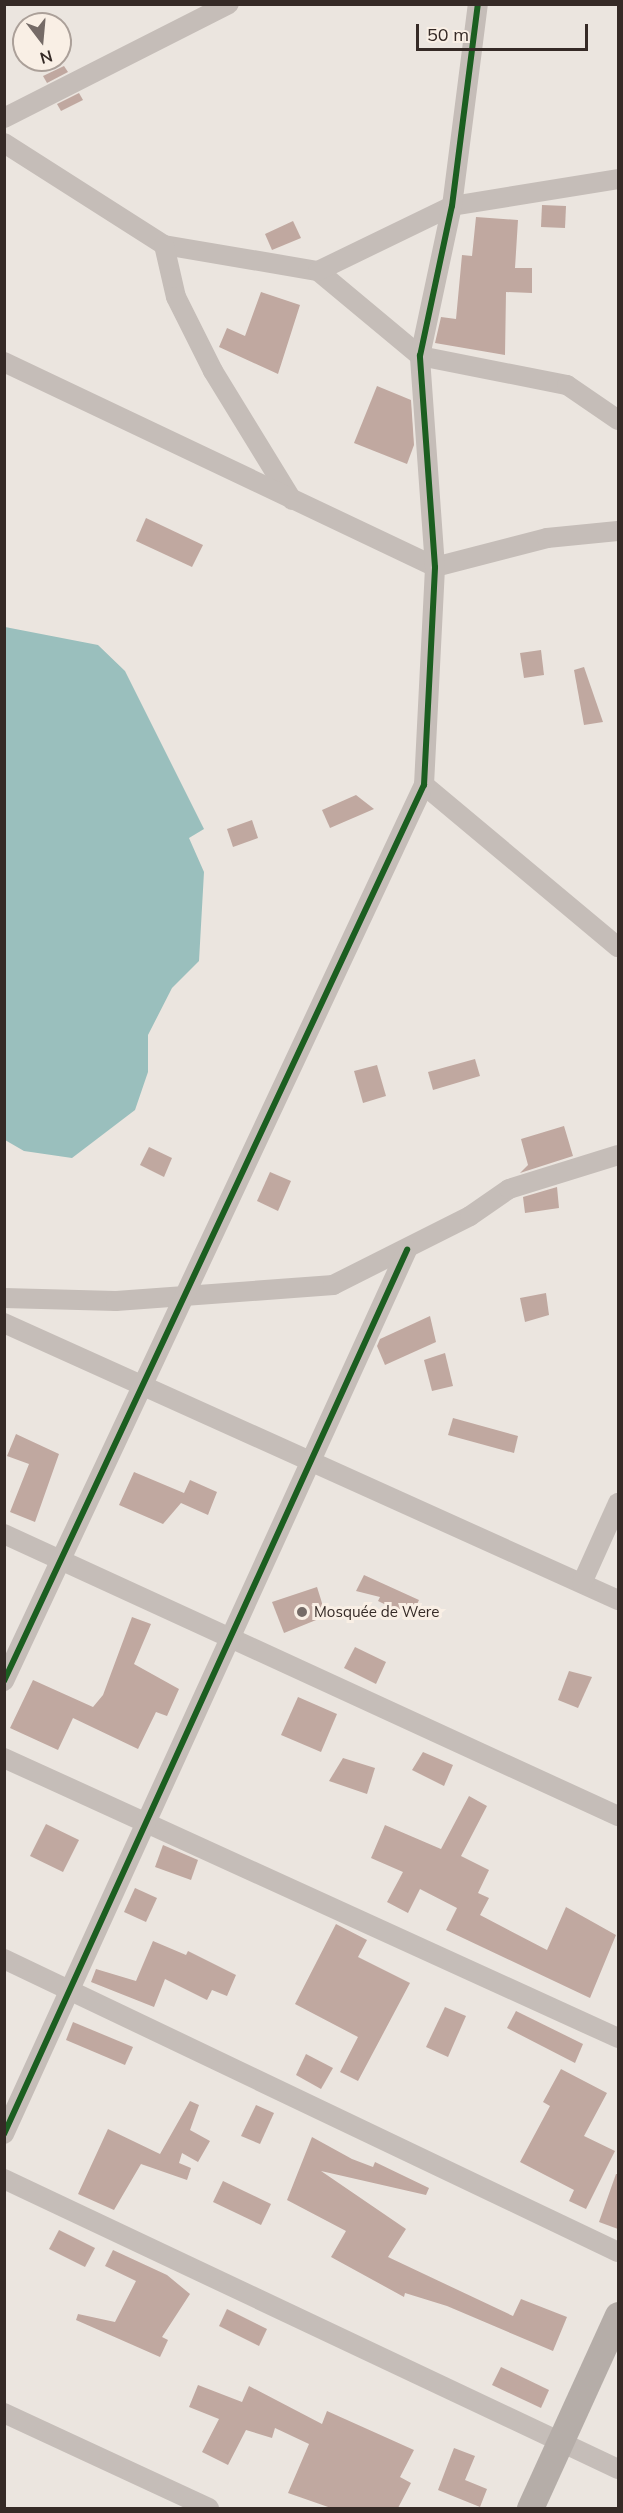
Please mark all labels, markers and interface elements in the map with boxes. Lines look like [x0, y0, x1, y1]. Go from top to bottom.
north arrow [12, 12, 72, 72]
scale bar [419, 12, 592, 50]
text: 50 m [427, 23, 469, 46]
text: N [38, 46, 55, 69]
place label: Mosquée de Were [314, 1603, 439, 1621]
marker: Mosquée de Were [295, 1605, 309, 1619]

